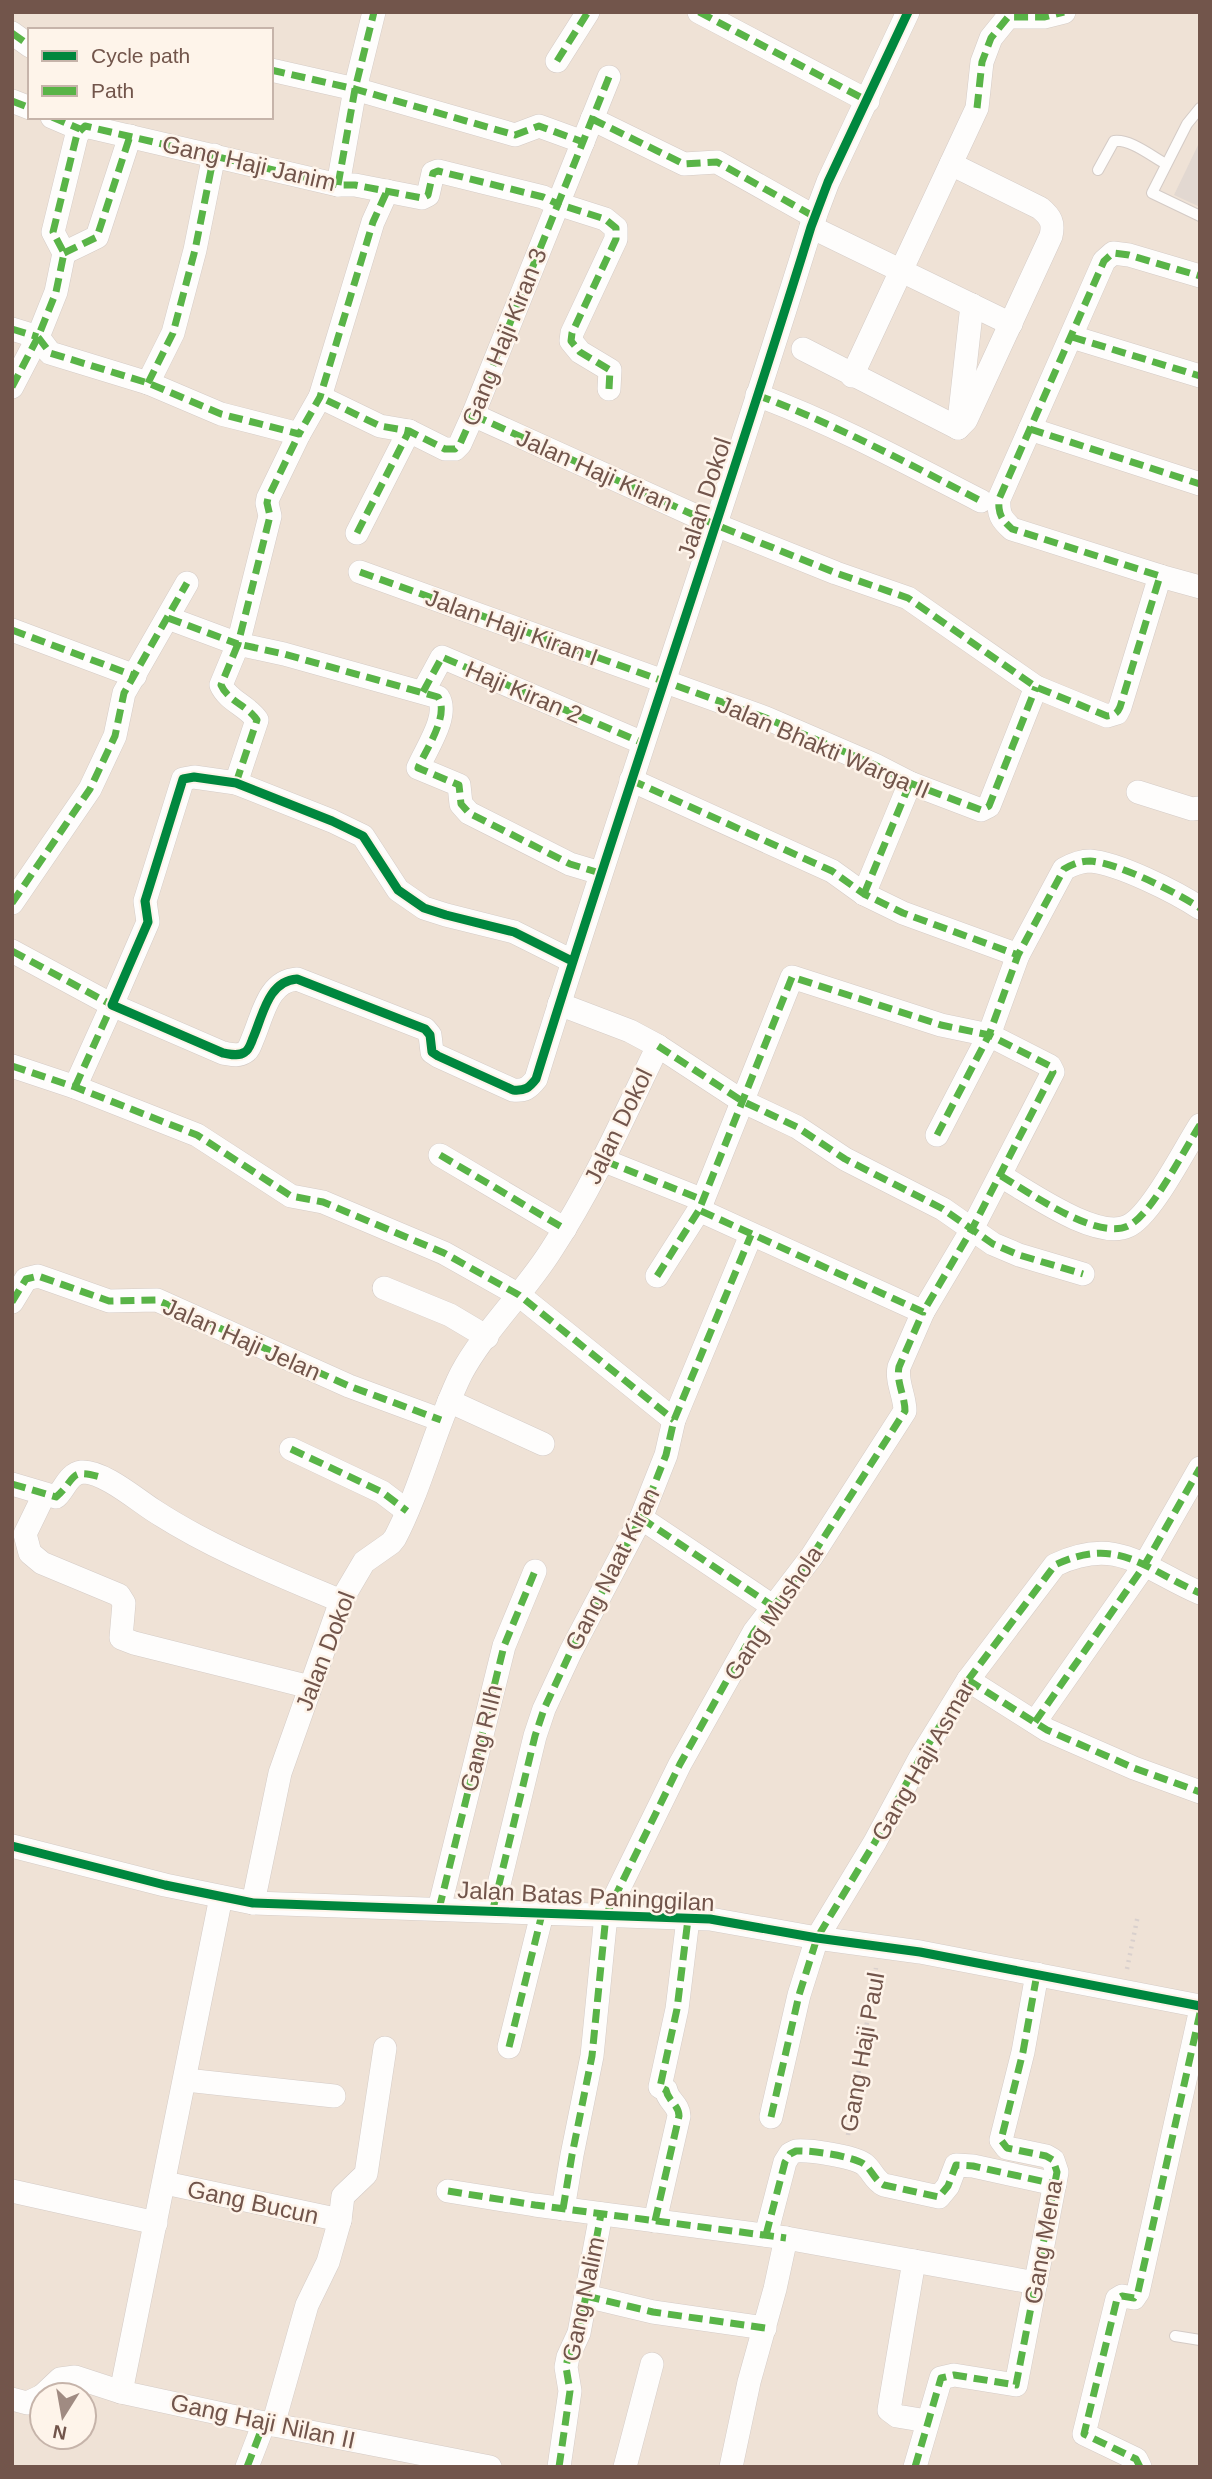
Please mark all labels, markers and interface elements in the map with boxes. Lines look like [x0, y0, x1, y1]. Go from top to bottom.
legend [28, 28, 273, 119]
text: Cycle path [91, 44, 190, 67]
text: Path [91, 79, 134, 102]
street label: Gang Haji Janim [160, 130, 338, 196]
street label: Gang Haji Kiran 3 [456, 244, 552, 430]
street label: Jalan Haji Kiran [513, 423, 677, 517]
street label: Jalan Dokol [672, 434, 736, 562]
street label: Jalan Haji Kiran I [422, 583, 602, 671]
street label: Haji Kiran 2 [462, 655, 586, 729]
street label: Jalan Bhakti Warga II [714, 690, 934, 804]
street label: Jalan Dokol [578, 1064, 658, 1188]
street label: Jalan Haji Jelan [159, 1292, 325, 1386]
street label: Gang Naat Kiran [559, 1483, 665, 1655]
street label: Gang Mushola [718, 1540, 828, 1685]
street label: Jalan Dokol [290, 1588, 360, 1714]
street label: Gang Haji Asmar [866, 1675, 980, 1845]
street label: Gang RIIh [455, 1682, 507, 1794]
street label: Jalan Batas Paninggilan [457, 1876, 715, 1916]
street label: Gang Haji Paul [835, 1970, 889, 2134]
street label: Gang Bucun [185, 2175, 321, 2229]
street label: Gang Mena [1019, 2177, 1067, 2306]
street label: Gang Nalim [557, 2234, 609, 2364]
north arrow [28, 2381, 98, 2451]
street label: Gang Haji Nilan II [168, 2388, 358, 2454]
text: N [51, 2421, 69, 2444]

